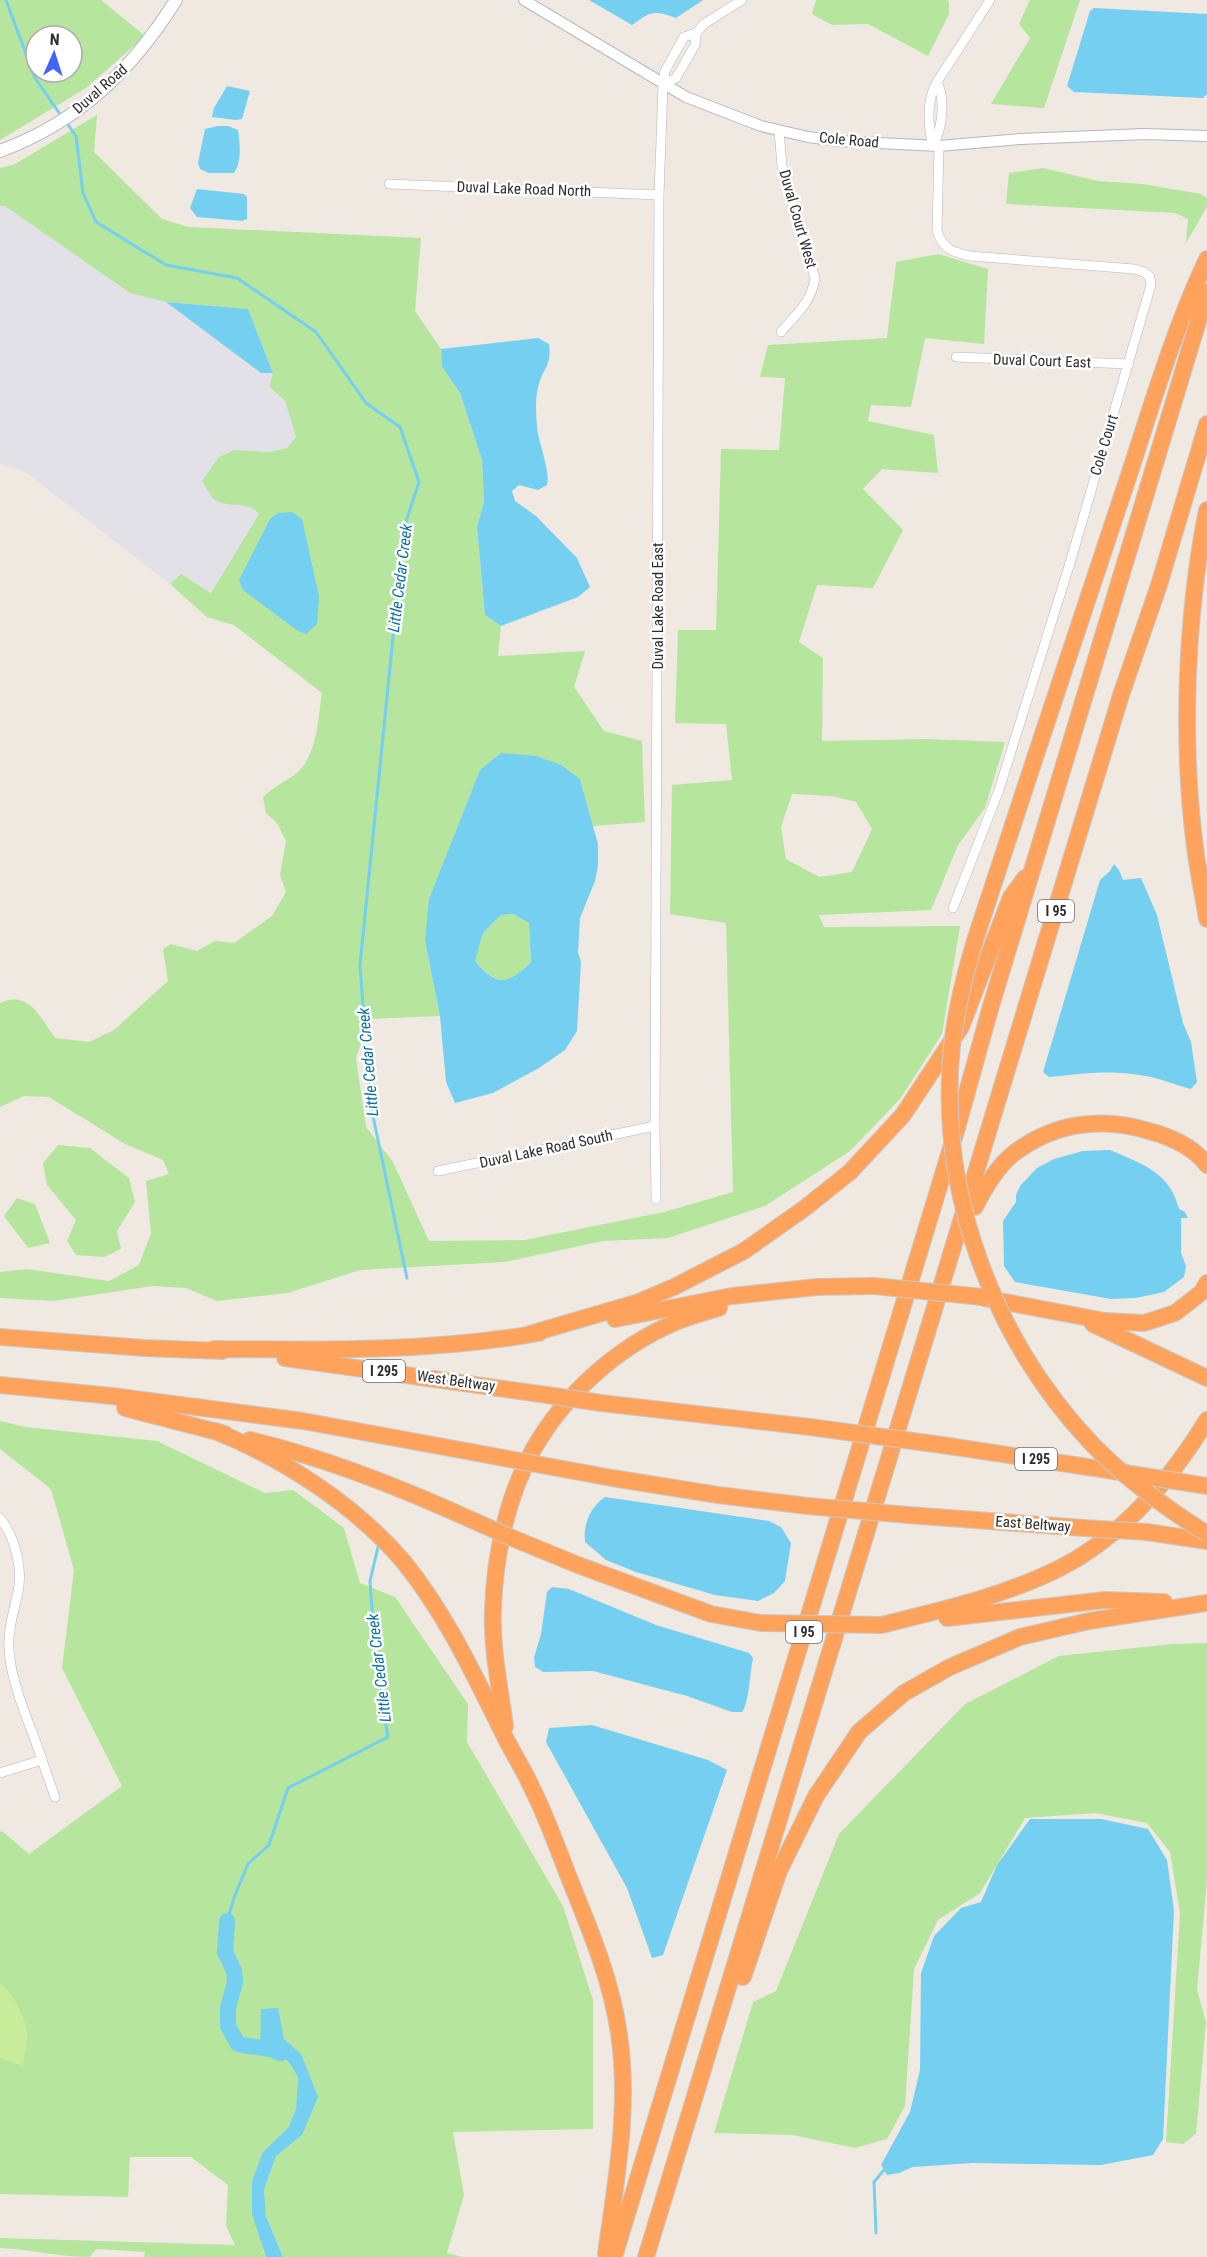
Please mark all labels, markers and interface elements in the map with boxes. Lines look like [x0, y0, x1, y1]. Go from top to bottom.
north arrow [24, 24, 84, 84]
text: N [49, 30, 60, 49]
street label: Duval Road [69, 60, 131, 118]
street label: Cole Road [818, 128, 880, 152]
street label: Duval Court West [775, 168, 821, 270]
street label: Duval Lake Road North [456, 178, 592, 200]
street label: Duval Court East [993, 350, 1091, 372]
street label: Cole Court [1086, 412, 1122, 478]
water label: Little Cedar Creek [384, 522, 416, 633]
street label: Duval Lake Road East [649, 542, 667, 670]
road number: I 95 [1038, 900, 1074, 922]
water label: Little Cedar Creek [354, 1006, 382, 1117]
street label: Duval Lake Road South [478, 1126, 614, 1172]
road number: I 295 [363, 1360, 405, 1382]
street label: West Beltway [416, 1367, 496, 1395]
road number: I 295 [1015, 1448, 1057, 1470]
street label: East Beltway [995, 1512, 1071, 1536]
water label: Little Cedar Creek [363, 1612, 395, 1723]
road number: I 95 [786, 1621, 822, 1643]

